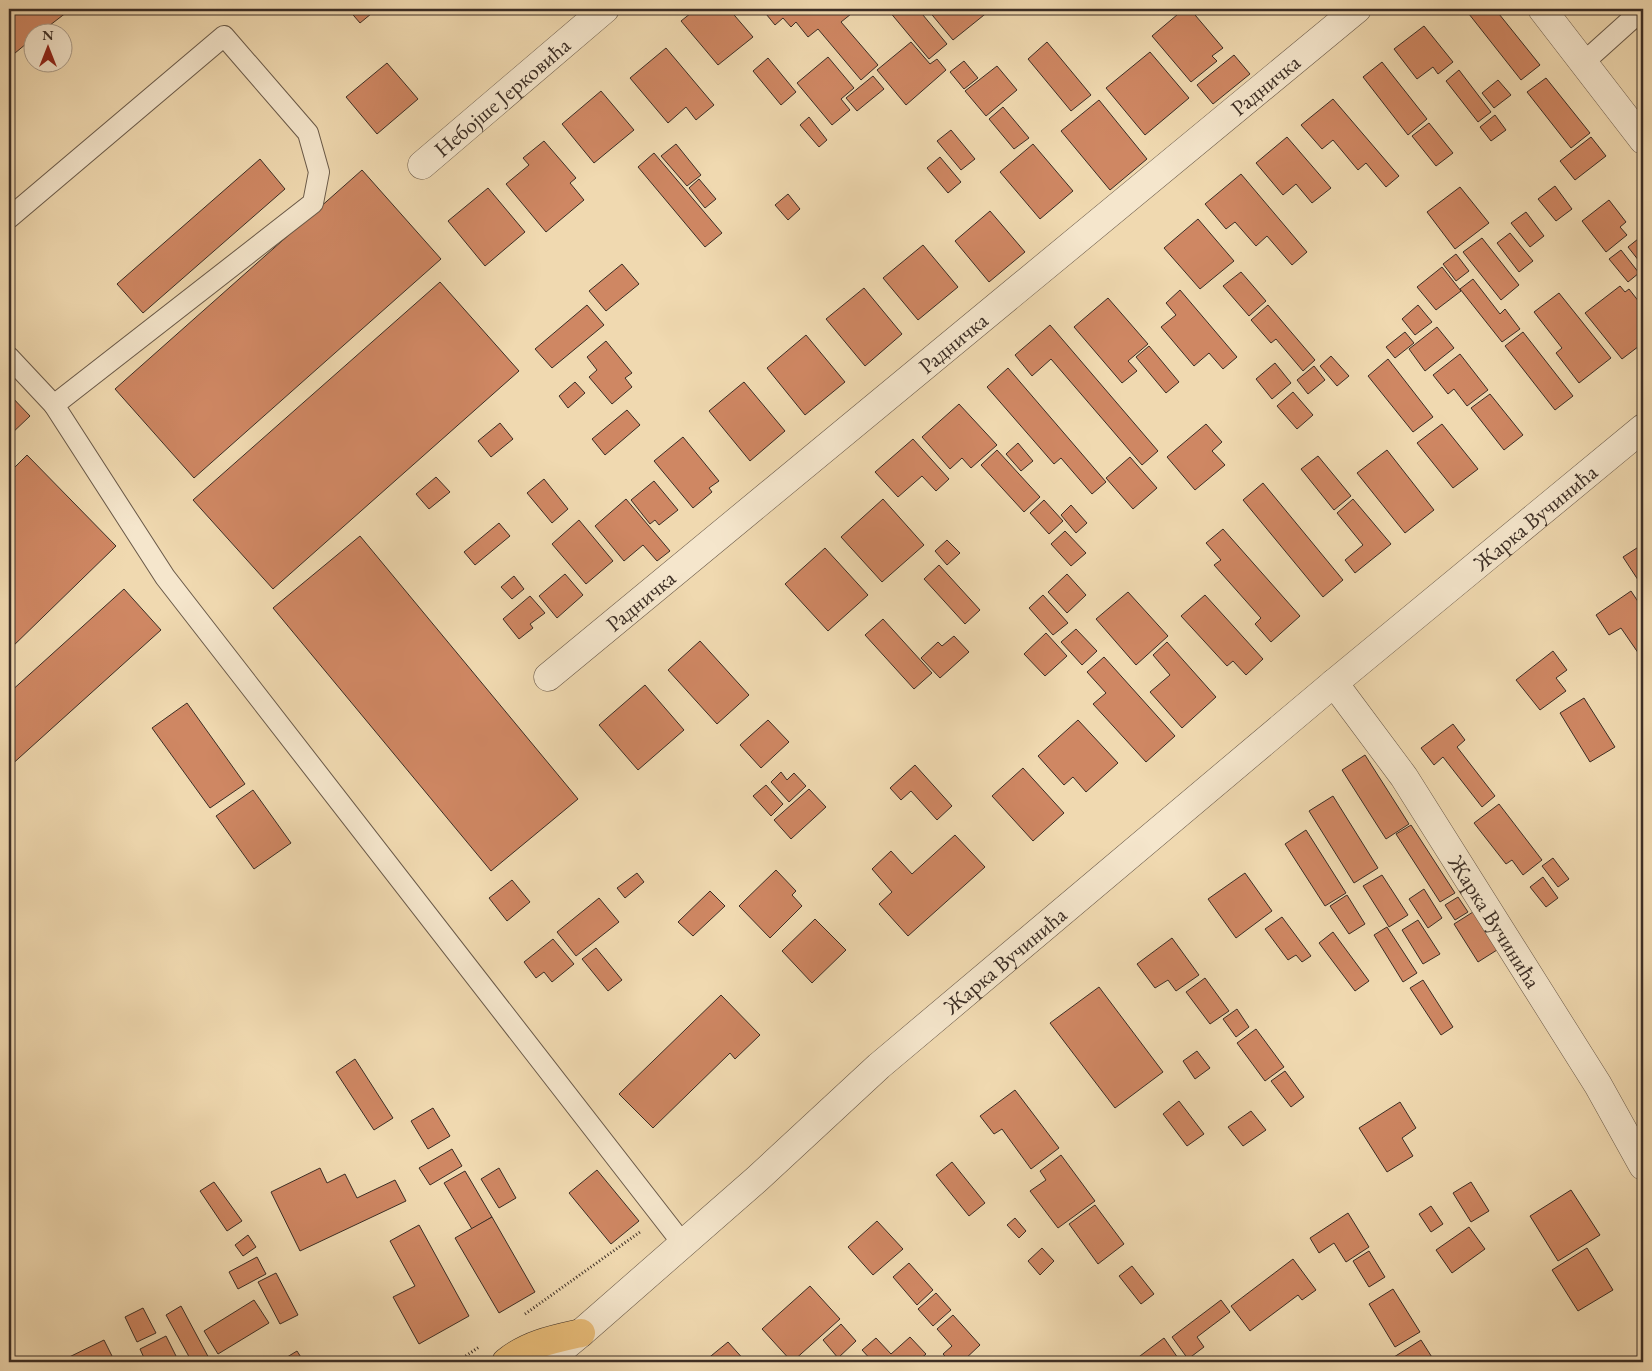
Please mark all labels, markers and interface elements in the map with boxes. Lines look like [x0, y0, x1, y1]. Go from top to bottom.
north arrow [22, 22, 72, 72]
text: N [42, 26, 54, 44]
street label: Небојше Јерковића [428, 31, 577, 164]
street label: Радничка [1225, 48, 1306, 122]
street label: Радничка [912, 306, 994, 380]
street label: Жарка Вучинића [1467, 458, 1604, 578]
street label: Радничка [600, 564, 682, 638]
street label: Жарка Вучинића [1441, 849, 1548, 994]
street label: Жарка Вучинића [937, 900, 1073, 1021]

